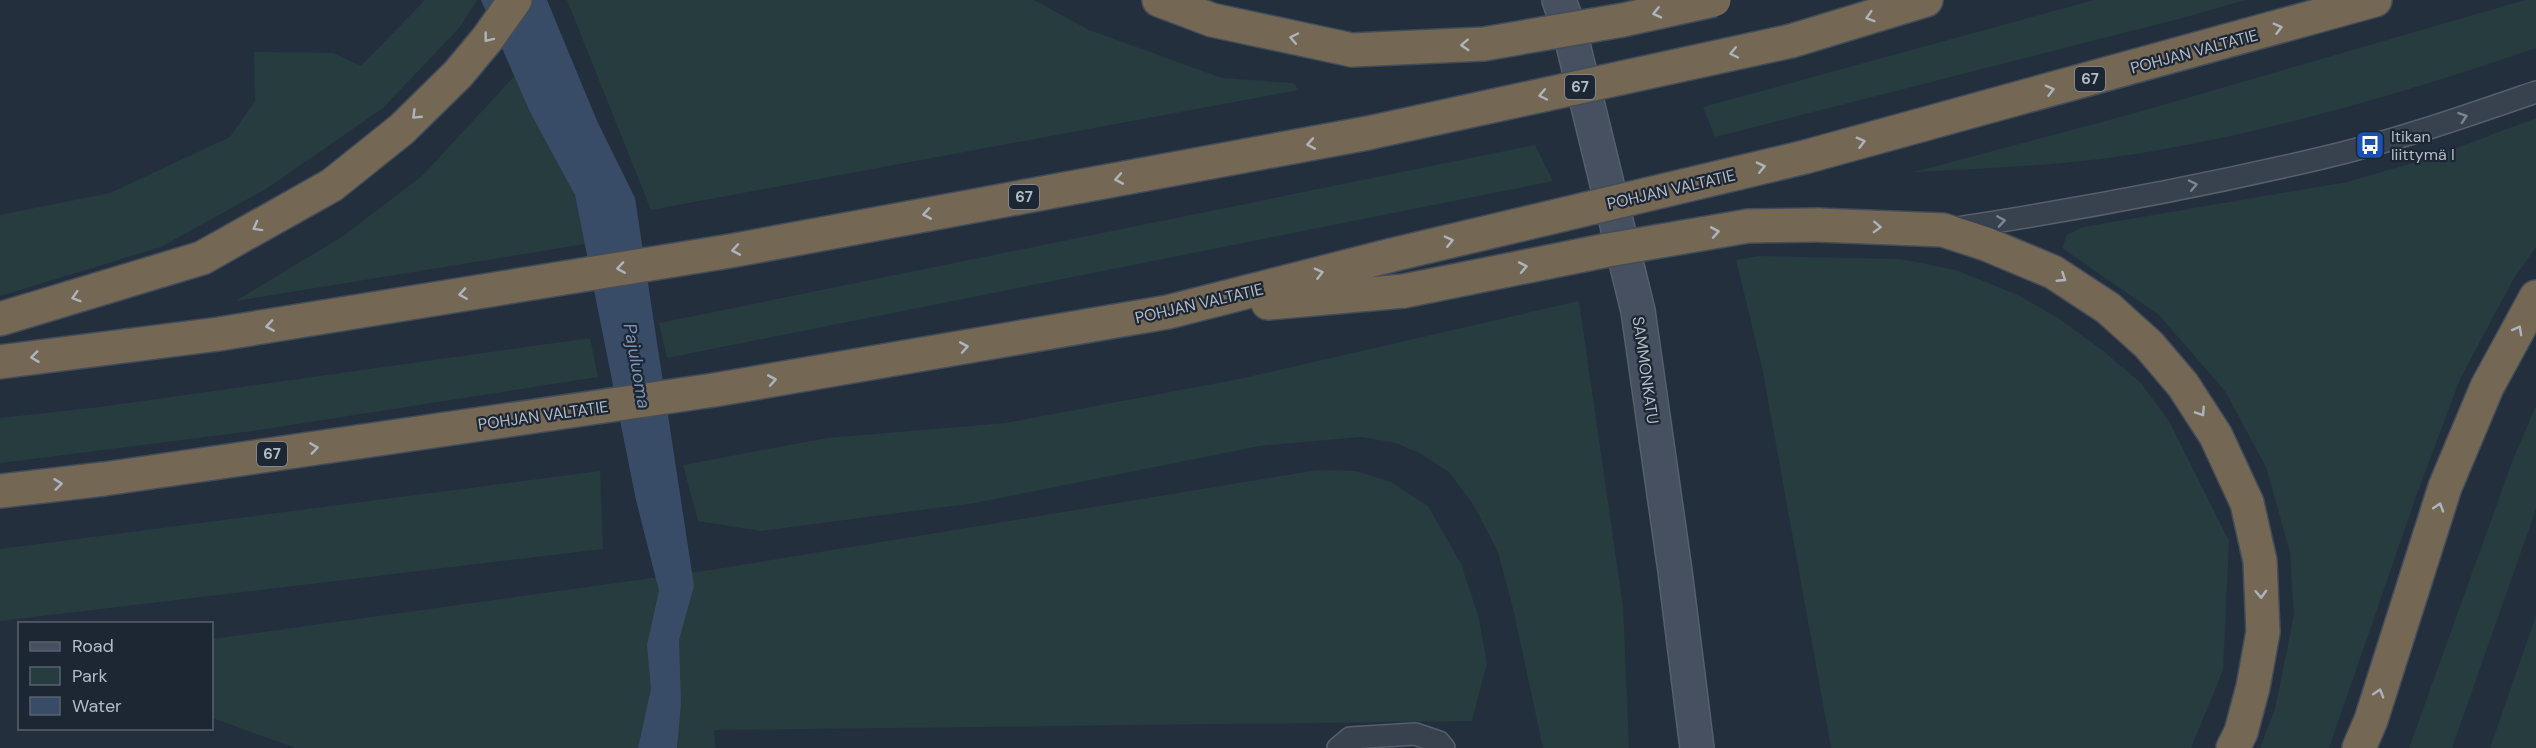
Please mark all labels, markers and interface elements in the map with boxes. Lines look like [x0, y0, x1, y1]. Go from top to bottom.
one-way arrow [1652, 5, 1662, 18]
one-way arrow [1865, 10, 1876, 22]
one-way arrow [2273, 22, 2283, 35]
street label: POHJAN VALTATIE [2128, 24, 2260, 79]
one-way arrow [484, 31, 495, 42]
one-way arrow [1290, 32, 1300, 45]
one-way arrow [1460, 38, 1469, 51]
one-way arrow [1729, 46, 1739, 59]
road number: 67 [2075, 67, 2105, 91]
road number: 67 [1565, 75, 1595, 99]
one-way arrow [2044, 85, 2054, 97]
one-way arrow [1538, 88, 1548, 101]
one-way arrow [412, 108, 423, 119]
one-way arrow [2457, 111, 2468, 124]
place label: Itikan liittymä I [2391, 126, 2455, 165]
bus stop icon: Itikan liittymä I [2354, 129, 2386, 161]
one-way arrow [1856, 136, 1866, 149]
one-way arrow [1306, 137, 1316, 150]
one-way arrow [1756, 162, 1766, 175]
street label: POHJAN VALTATIE [1605, 164, 1737, 214]
one-way arrow [1114, 172, 1124, 185]
one-way arrow [2188, 179, 2198, 192]
road number: 67 [1009, 185, 1039, 209]
one-way arrow [923, 207, 933, 220]
one-way arrow [1997, 215, 2006, 227]
one-way arrow [253, 220, 263, 231]
one-way arrow [1872, 221, 1881, 233]
one-way arrow [1710, 226, 1719, 238]
one-way arrow [1444, 236, 1454, 249]
one-way arrow [731, 243, 740, 255]
one-way arrow [1518, 261, 1528, 274]
one-way arrow [617, 262, 626, 274]
one-way arrow [1314, 268, 1324, 281]
one-way arrow [2055, 271, 2066, 282]
street label: POHJAN VALTATIE [1133, 278, 1265, 328]
one-way arrow [458, 287, 468, 300]
one-way arrow [71, 290, 82, 303]
street label: SAMMONKATU [1628, 315, 1663, 425]
one-way arrow [266, 319, 275, 331]
water label: Pajuluoma [618, 321, 656, 411]
one-way arrow [2511, 326, 2522, 336]
one-way arrow [959, 341, 969, 354]
one-way arrow [31, 350, 40, 363]
one-way arrow [767, 374, 777, 387]
street label: POHJAN VALTATIE [477, 396, 610, 435]
one-way arrow [2193, 406, 2205, 416]
road number: 67 [257, 442, 287, 466]
one-way arrow [309, 443, 318, 455]
one-way arrow [54, 478, 63, 491]
one-way arrow [2431, 502, 2444, 513]
one-way arrow [2255, 590, 2268, 599]
legend [18, 622, 213, 730]
text: Road [72, 634, 114, 658]
text: Park [72, 664, 108, 688]
one-way arrow [2372, 688, 2385, 699]
text: Water [72, 694, 122, 718]

